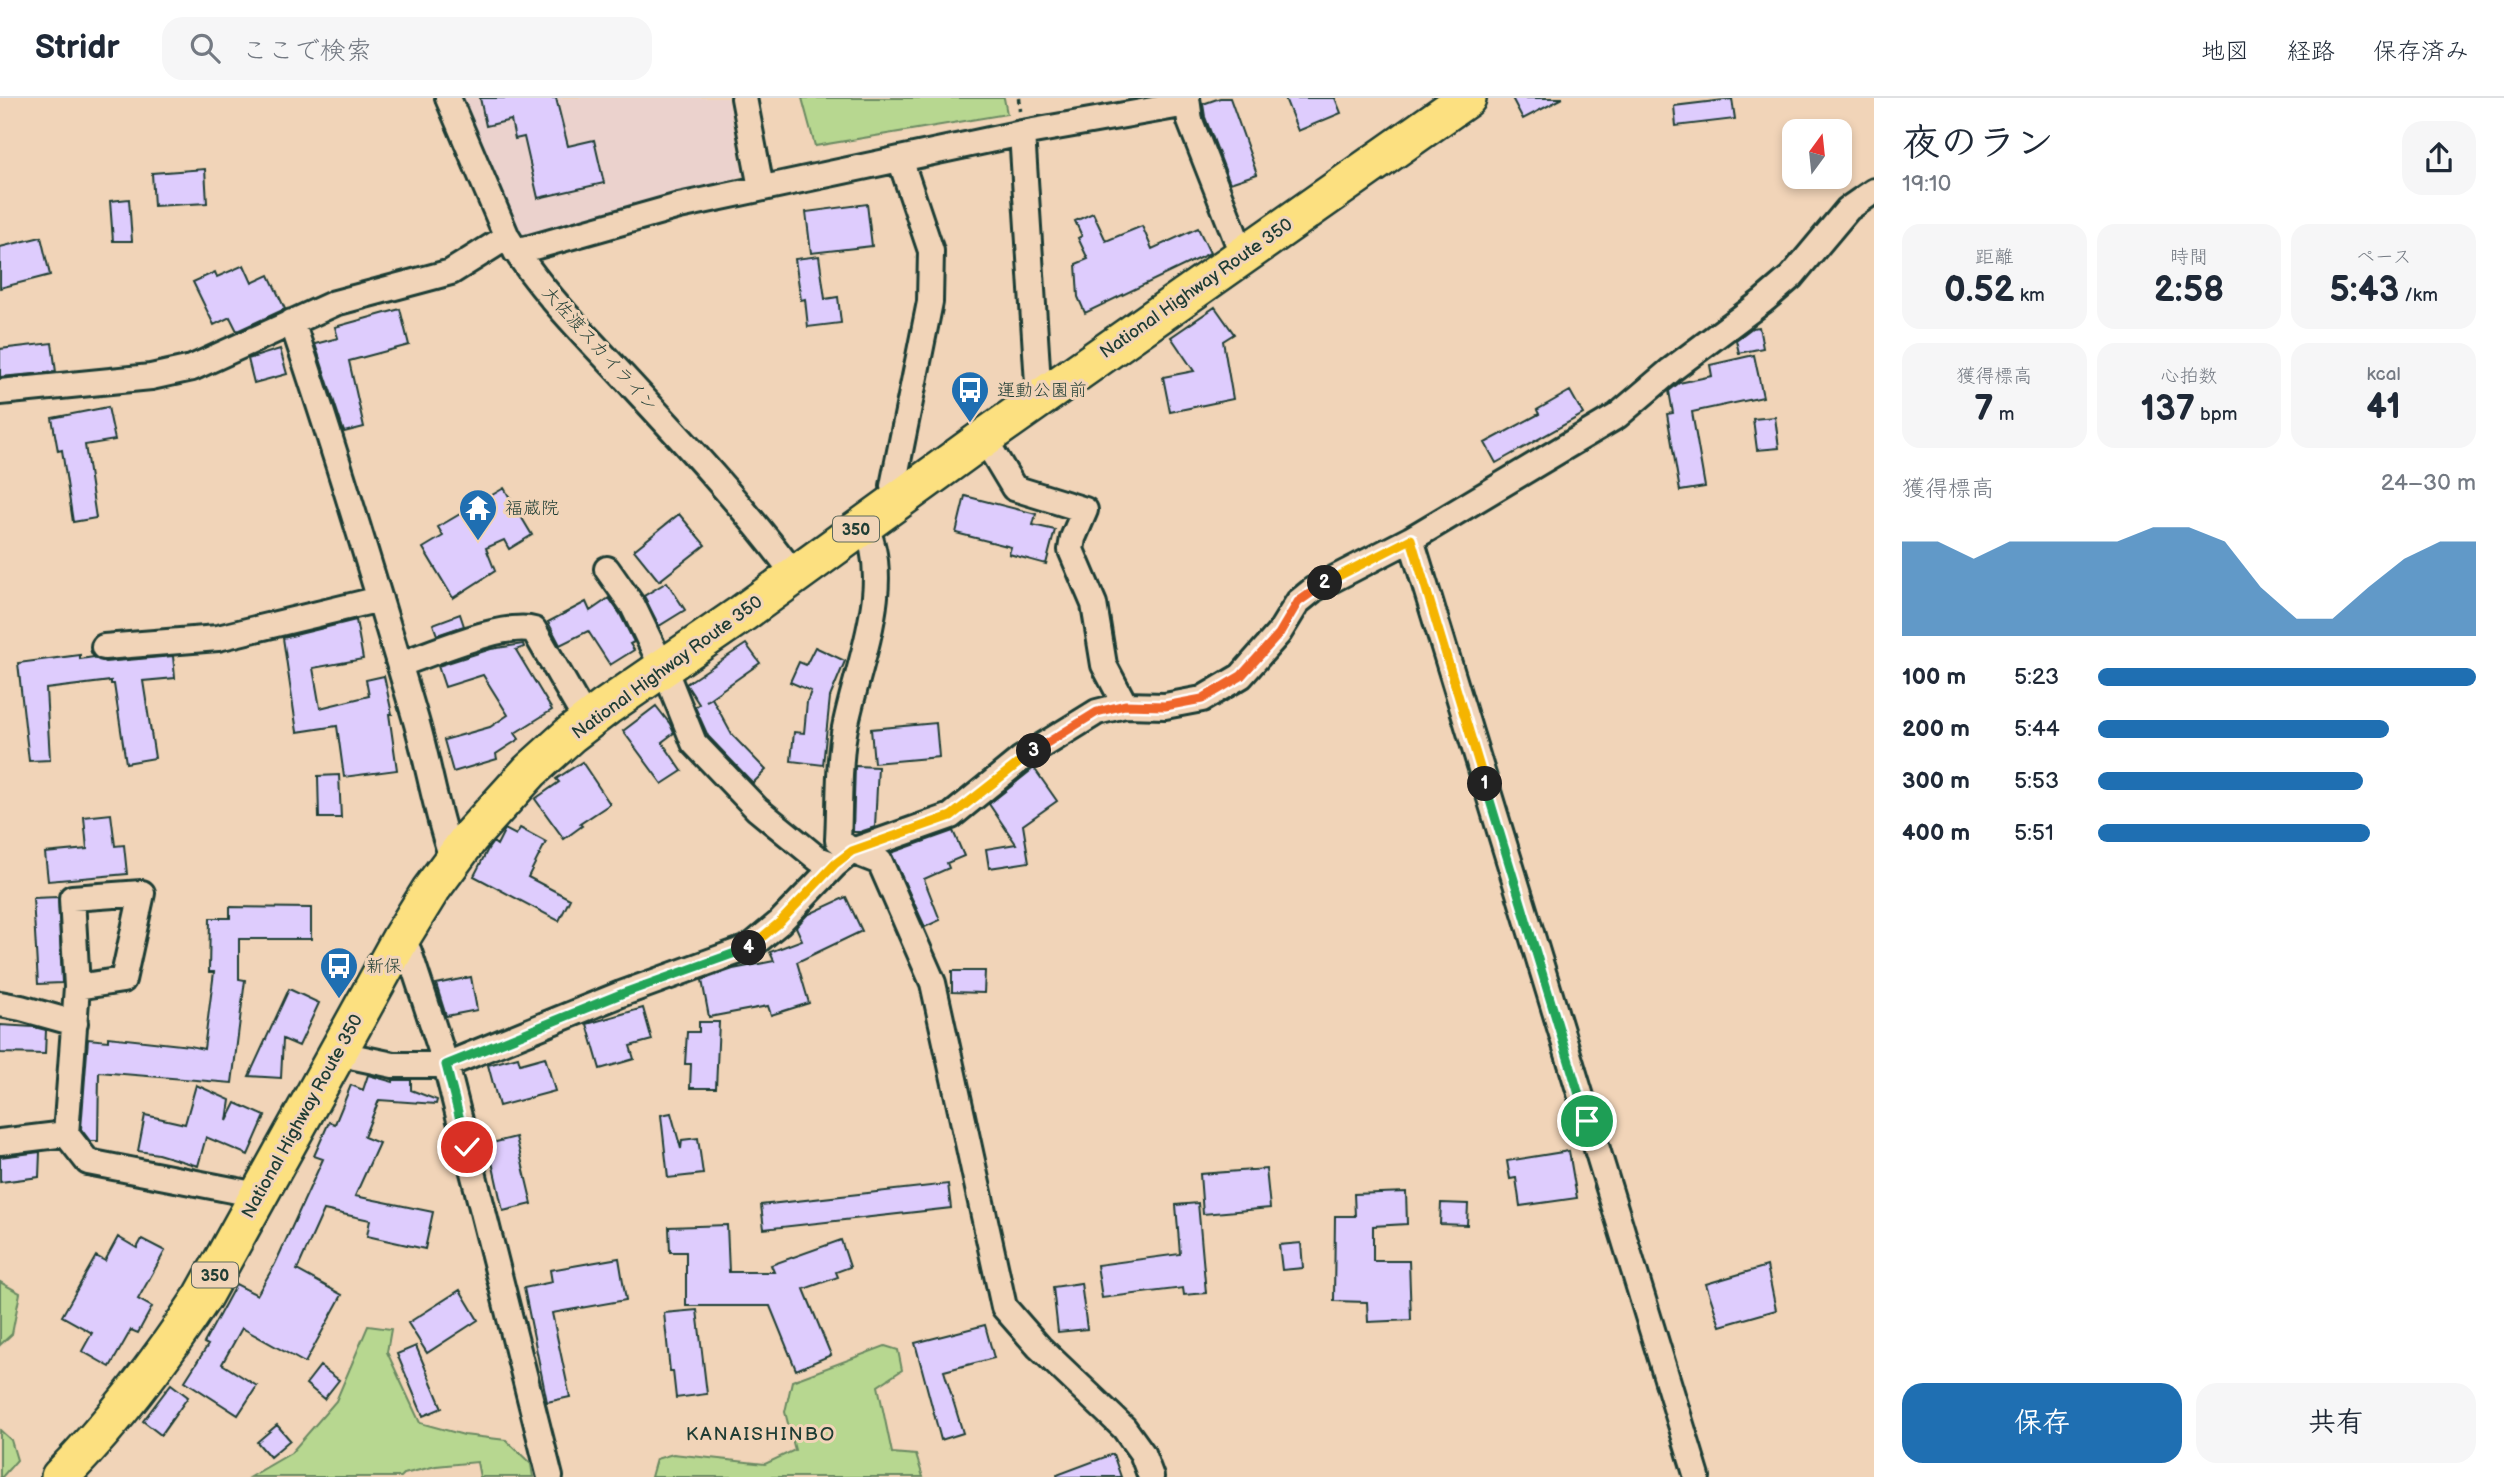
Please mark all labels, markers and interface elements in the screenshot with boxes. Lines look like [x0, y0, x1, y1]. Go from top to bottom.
search box [162, 17, 652, 80]
text: Stridr [35, 28, 120, 68]
icon: search [186, 29, 224, 67]
text: ここで検索 [242, 36, 372, 67]
text: 地図 [2201, 37, 2249, 66]
text: 経路 [2287, 37, 2335, 66]
text: 保存済み [2373, 37, 2469, 66]
north arrow [1782, 119, 1852, 189]
map controls [1782, 119, 1852, 189]
text: 夜のラン [1902, 121, 2054, 166]
button: share [2402, 121, 2476, 195]
text: 19:10 [1902, 170, 1951, 198]
street label: National Highway Route 350 [1096, 214, 1296, 363]
text: 距離 [1975, 246, 2013, 269]
text: 時間 [2170, 246, 2208, 269]
text: ペース [2356, 246, 2412, 269]
text: 0.52 [1944, 269, 2015, 312]
text: 2:58 [2154, 269, 2224, 312]
text: 5:43 [2329, 269, 2399, 312]
street label: 大佐渡スカイライン [538, 282, 661, 416]
text: km [2015, 284, 2045, 307]
text: /km [2399, 284, 2438, 307]
text: kcal [2367, 363, 2401, 386]
text: 獲得標高 [1956, 365, 2032, 388]
text: 心拍数 [2160, 365, 2218, 388]
bus stop icon: 運動公園前 [949, 369, 991, 424]
place label: 運動公園前 [997, 380, 1087, 401]
text: 41 [2366, 386, 2401, 429]
text: 7 [1974, 388, 1994, 431]
text: 137 [2140, 388, 2195, 431]
text: m [1994, 403, 2014, 426]
text: bpm [2195, 403, 2238, 426]
text: 24–30 m [2381, 469, 2476, 497]
text: 獲得標高 [1902, 475, 1994, 503]
temple icon: 福蔵院 [457, 487, 499, 542]
place label: 福蔵院 [505, 498, 559, 519]
road number: 350 [833, 516, 879, 542]
pin: 2 [1308, 566, 1342, 601]
text: 2 [1319, 571, 1330, 594]
street label: National Highway Route 350 [568, 591, 766, 743]
text: 100 m [1902, 663, 1966, 691]
text: 5:23 [2014, 663, 2059, 691]
text: 200 m [1902, 715, 1970, 743]
text: 5:44 [2014, 715, 2060, 743]
pin: 3 [1016, 734, 1052, 768]
text: 3 [1028, 739, 1039, 762]
pin: 1 [1468, 766, 1502, 802]
text: 300 m [1902, 767, 1970, 795]
text: 5:53 [2014, 767, 2059, 795]
text: 1 [1481, 772, 1489, 795]
text: 400 m [1902, 819, 1970, 847]
text: 5:51 [2014, 819, 2054, 847]
pin: 4 [732, 930, 766, 966]
text: 4 [743, 936, 754, 959]
bus stop icon: 新保 [318, 945, 360, 1000]
place label: 新保 [366, 956, 402, 977]
street label: National Highway Route 350 [238, 1011, 367, 1222]
pin [1557, 1091, 1617, 1151]
icon: arrive [1568, 1102, 1606, 1140]
pin [437, 1117, 497, 1177]
icon: check [448, 1128, 486, 1166]
road number: 350 [192, 1262, 238, 1288]
button: 保存 [1902, 1383, 2182, 1463]
button: 共有 [2196, 1383, 2476, 1463]
district label: KANAISHINBO [686, 1423, 836, 1446]

